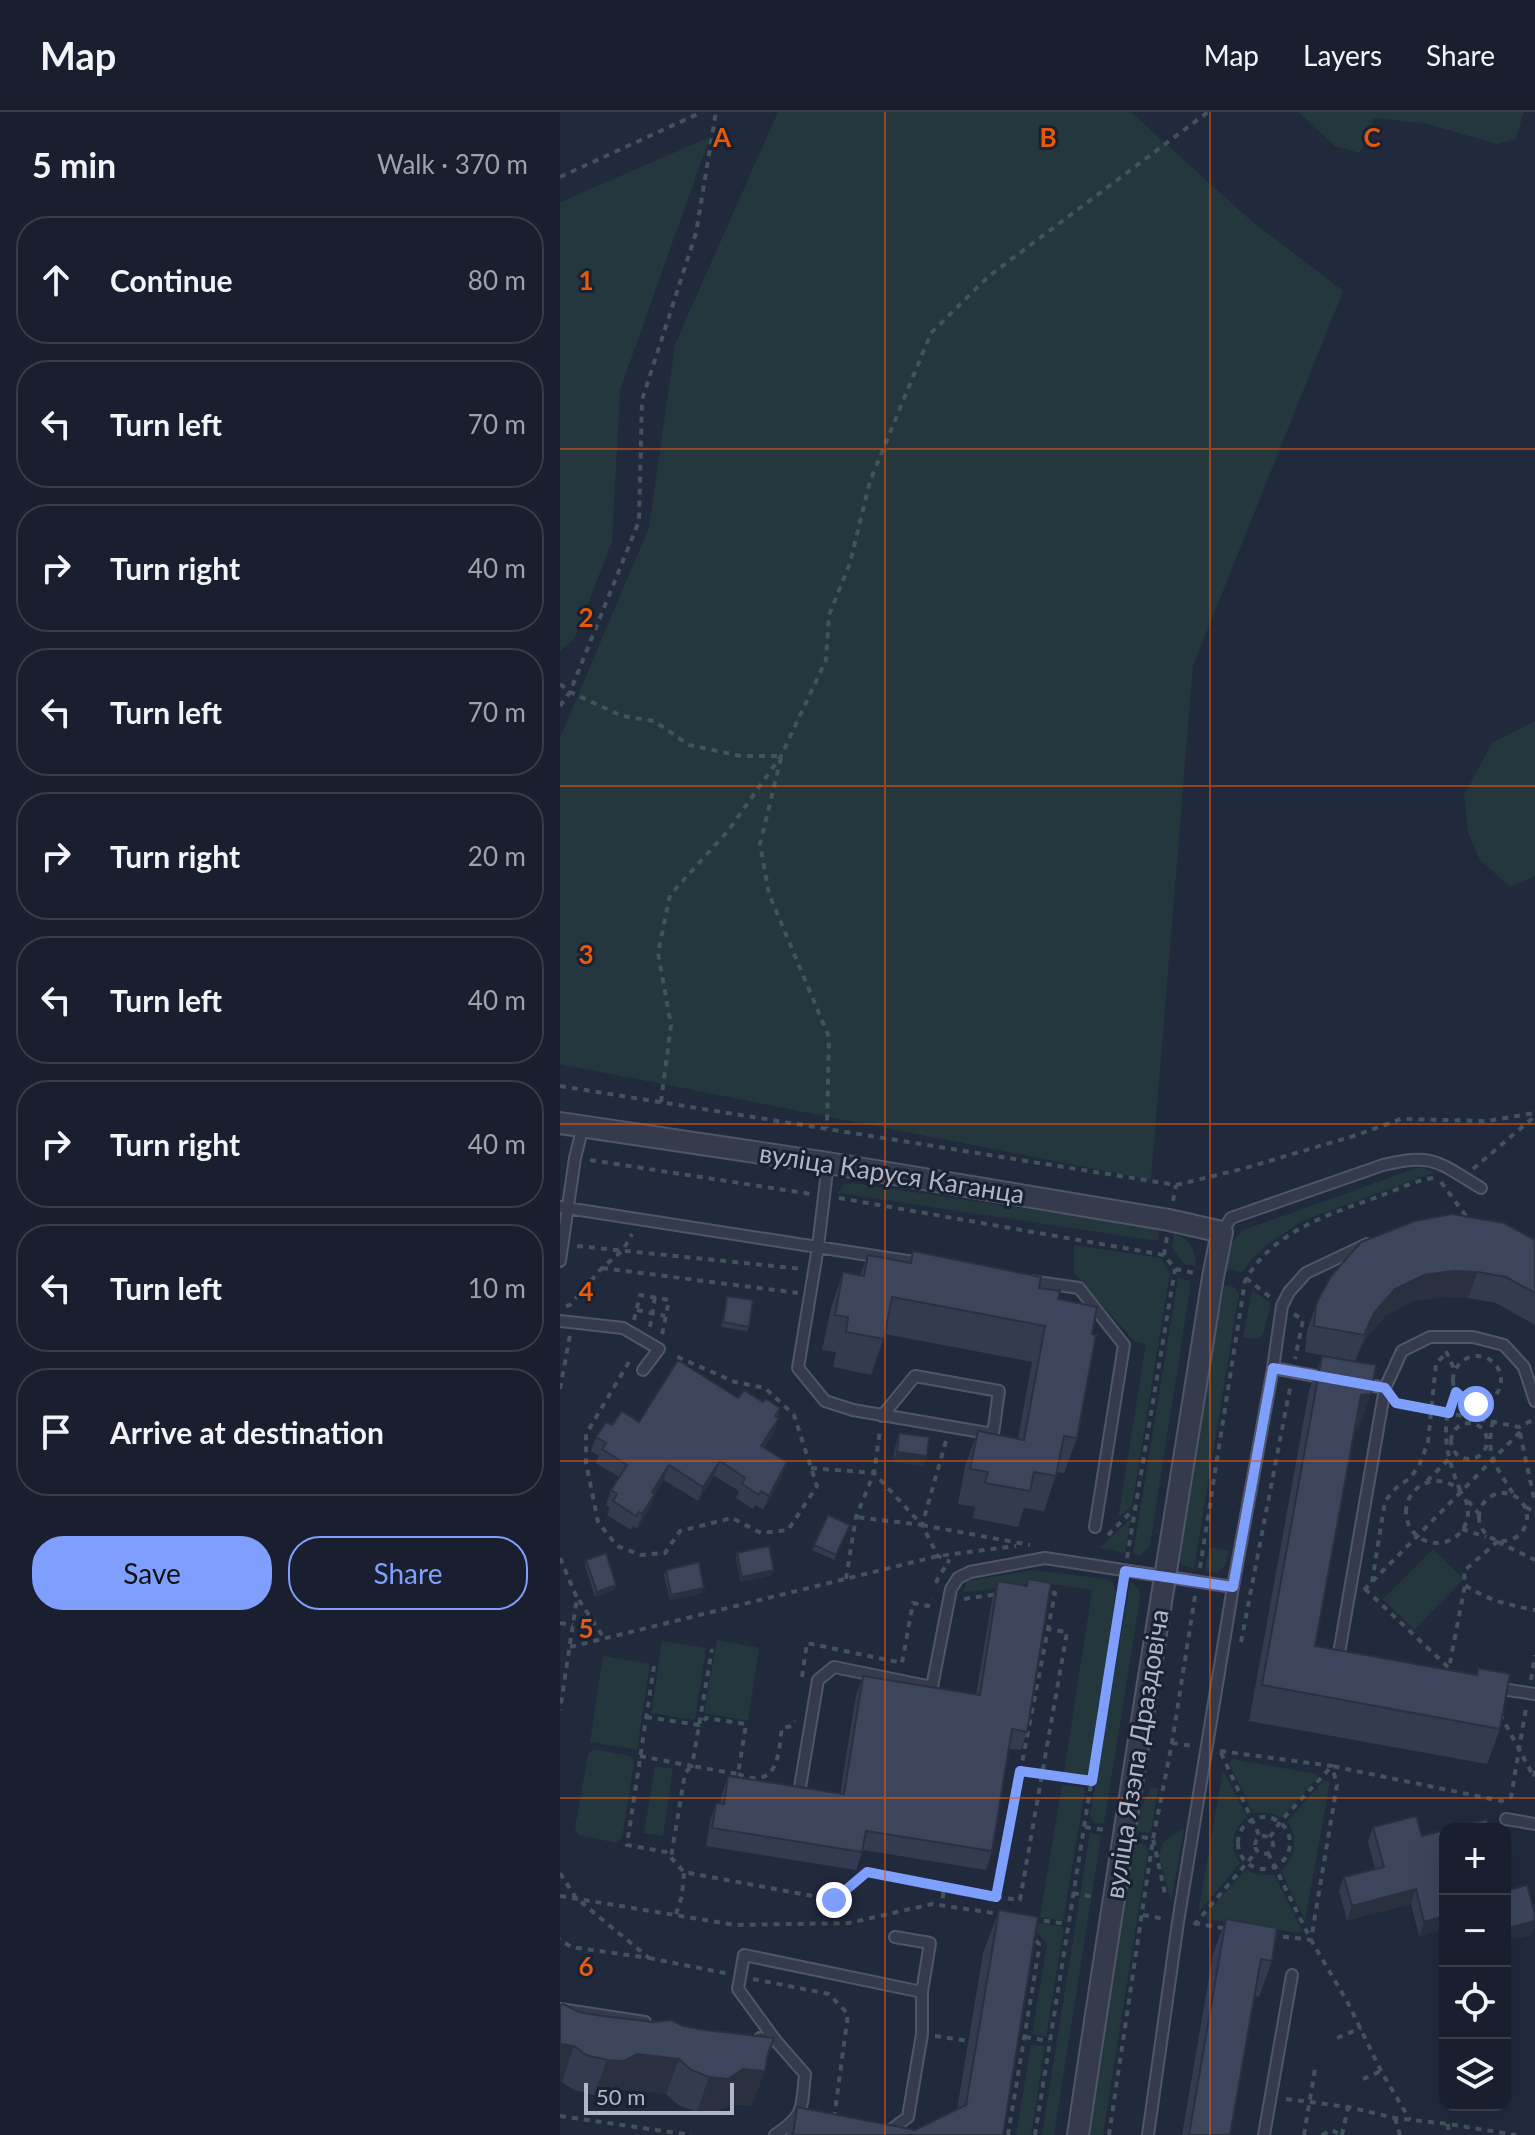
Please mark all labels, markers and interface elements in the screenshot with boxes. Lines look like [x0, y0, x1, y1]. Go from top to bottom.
text: Map [40, 32, 116, 78]
text: Map [1204, 38, 1259, 72]
text: Layers [1303, 38, 1382, 72]
text: Share [1426, 38, 1495, 72]
text: A [712, 121, 732, 153]
text: B [1039, 121, 1057, 153]
text: C [1363, 121, 1381, 153]
text: 5 min [32, 144, 116, 185]
text: Walk · 370 m [377, 148, 528, 180]
icon: ahead [34, 258, 78, 302]
text: Continue [110, 262, 233, 298]
text: 80 m [468, 264, 526, 296]
text: 1 [578, 264, 594, 296]
icon: left [34, 402, 78, 446]
text: Turn left [110, 406, 222, 442]
text: 70 m [468, 408, 526, 440]
icon: right [34, 546, 78, 590]
text: Turn right [110, 550, 240, 586]
text: 40 m [468, 552, 526, 584]
text: 2 [578, 601, 594, 633]
icon: left [34, 690, 78, 734]
text: Turn left [110, 694, 222, 730]
text: 70 m [468, 696, 526, 728]
icon: right [34, 834, 78, 878]
text: Turn right [110, 838, 240, 874]
text: 20 m [468, 840, 526, 872]
text: 3 [578, 938, 594, 970]
icon: left [34, 978, 78, 1022]
text: Turn left [110, 982, 222, 1018]
text: 40 m [468, 984, 526, 1016]
icon: right [34, 1122, 78, 1166]
text: Turn right [110, 1126, 240, 1162]
text: 40 m [468, 1128, 526, 1160]
street label: вуліца Каруся Каганца [757, 1136, 1027, 1210]
icon: left [34, 1266, 78, 1310]
text: Turn left [110, 1270, 222, 1306]
text: 10 m [468, 1272, 526, 1304]
text: 4 [578, 1275, 594, 1307]
route start [1458, 1386, 1494, 1422]
icon: arrive [34, 1410, 78, 1454]
text: Arrive at destination [110, 1414, 384, 1450]
button: Save [32, 1536, 272, 1610]
button: Share [288, 1536, 528, 1610]
street label: вуліца Язэпа Драздовіча [1097, 1607, 1175, 1901]
text: 5 [578, 1612, 594, 1644]
map controls [1439, 1823, 1511, 2111]
button: + [1439, 1823, 1511, 1895]
route end [816, 1882, 852, 1918]
button: − [1439, 1895, 1511, 1967]
text: 6 [578, 1950, 594, 1982]
button: locate [1439, 1967, 1511, 2039]
button: layers [1439, 2039, 1511, 2111]
scale bar [584, 2079, 734, 2115]
text: 50 m [596, 2083, 645, 2110]

